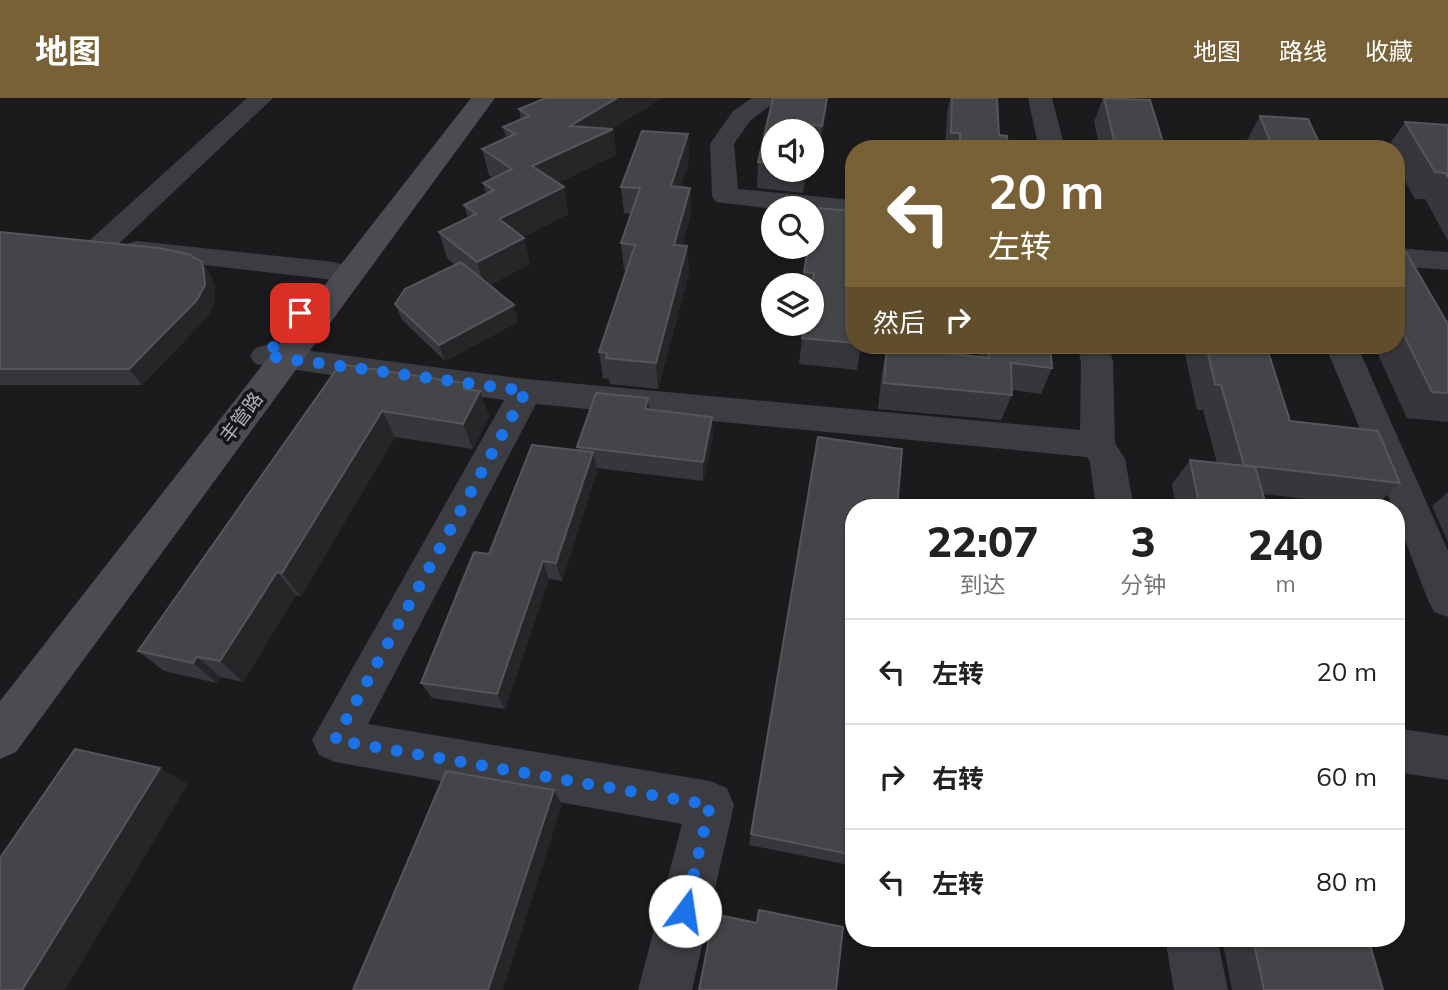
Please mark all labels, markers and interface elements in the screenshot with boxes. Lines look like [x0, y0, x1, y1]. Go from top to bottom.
text: 地图 [35, 30, 101, 71]
text: 地图 [1193, 36, 1241, 66]
text: 路线 [1279, 36, 1327, 66]
text: 收藏 [1365, 36, 1413, 66]
map controls [761, 119, 824, 336]
button: sound [761, 119, 824, 182]
text: 20 m [988, 160, 1104, 221]
icon: left [873, 168, 964, 259]
button: search [761, 196, 824, 259]
text: 左转 [988, 226, 1052, 266]
button: layers [761, 273, 824, 336]
pin [270, 283, 330, 343]
icon: arrive [281, 294, 319, 332]
icon: right [939, 301, 977, 339]
text: 然后 [873, 306, 925, 339]
street label: 丰管路 [214, 387, 268, 447]
text: 22:07 [927, 515, 1038, 568]
text: 3 [1130, 515, 1156, 568]
text: 240 [1248, 518, 1323, 571]
text: m [1275, 569, 1296, 598]
text: 到达 [960, 570, 1006, 599]
text: 分钟 [1120, 570, 1166, 599]
icon: left [873, 653, 911, 691]
text: 20 m [1316, 655, 1377, 688]
text: 左转 [932, 657, 984, 690]
icon: right [873, 758, 911, 796]
text: 60 m [1316, 760, 1377, 793]
text: 右转 [932, 762, 984, 795]
icon: left [873, 863, 911, 901]
text: 80 m [1316, 865, 1377, 898]
text: 左转 [932, 867, 984, 900]
position arrow [648, 874, 722, 948]

